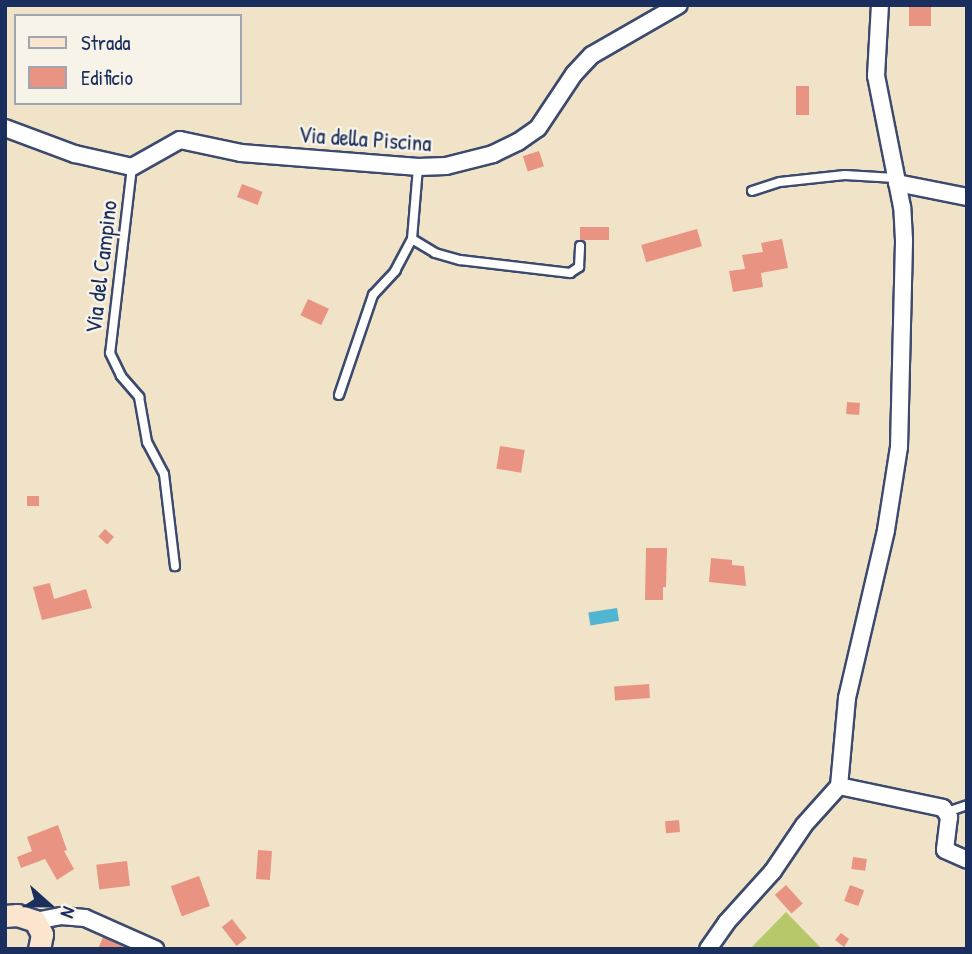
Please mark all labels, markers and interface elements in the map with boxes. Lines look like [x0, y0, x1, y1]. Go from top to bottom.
legend [14, 14, 242, 105]
text: Strada [81, 28, 131, 57]
text: Edificio [81, 63, 133, 92]
street label: Via della Piscina [298, 121, 432, 157]
street label: Via del Campino [79, 199, 123, 335]
north arrow [14, 870, 84, 940]
text: N [55, 903, 83, 922]

